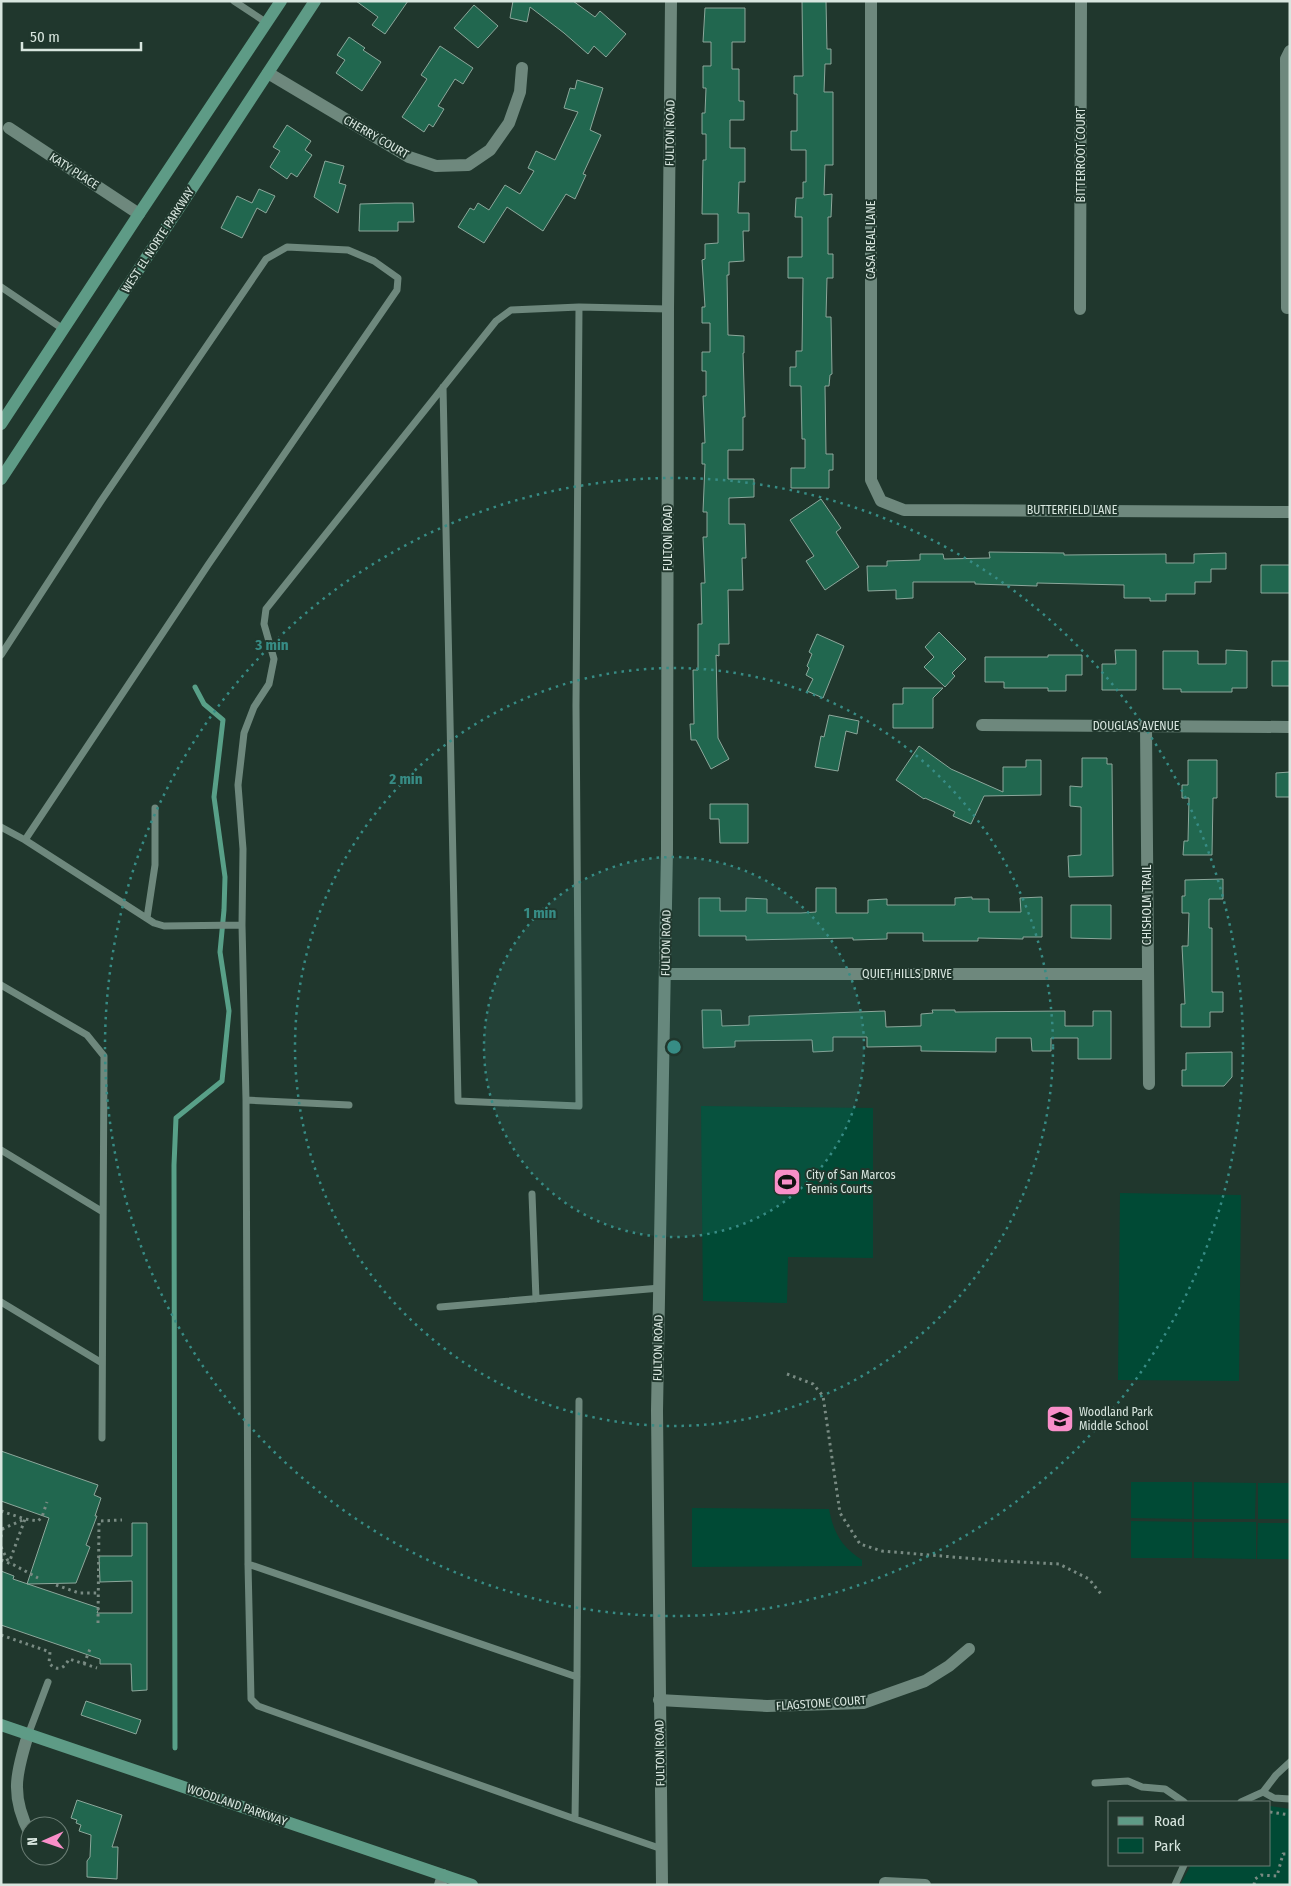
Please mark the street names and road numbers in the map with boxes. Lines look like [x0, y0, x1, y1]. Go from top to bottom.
street label: FULTON ROAD [662, 100, 678, 166]
street label: BITTERROOT COURT [1074, 107, 1088, 202]
street label: CHERRY COURT [341, 113, 411, 161]
street label: KATY PLACE [47, 150, 102, 192]
street label: WEST EL NORTE PARKWAY [119, 185, 197, 295]
street label: CASA REAL LANE [864, 200, 878, 279]
street label: BUTTERFIELD LANE [1027, 503, 1118, 517]
street label: FULTON ROAD [661, 505, 675, 571]
street label: DOUGLAS AVENUE [1093, 719, 1180, 733]
street label: CHISHOLM TRAIL [1140, 864, 1154, 945]
street label: FULTON ROAD [658, 910, 674, 976]
street label: QUIET HILLS DRIVE [862, 967, 952, 981]
street label: FULTON ROAD [650, 1315, 666, 1381]
street label: FLAGSTONE COURT [776, 1693, 867, 1713]
street label: FULTON ROAD [652, 1720, 668, 1786]
street label: WOODLAND PARKWAY [185, 1781, 289, 1829]

